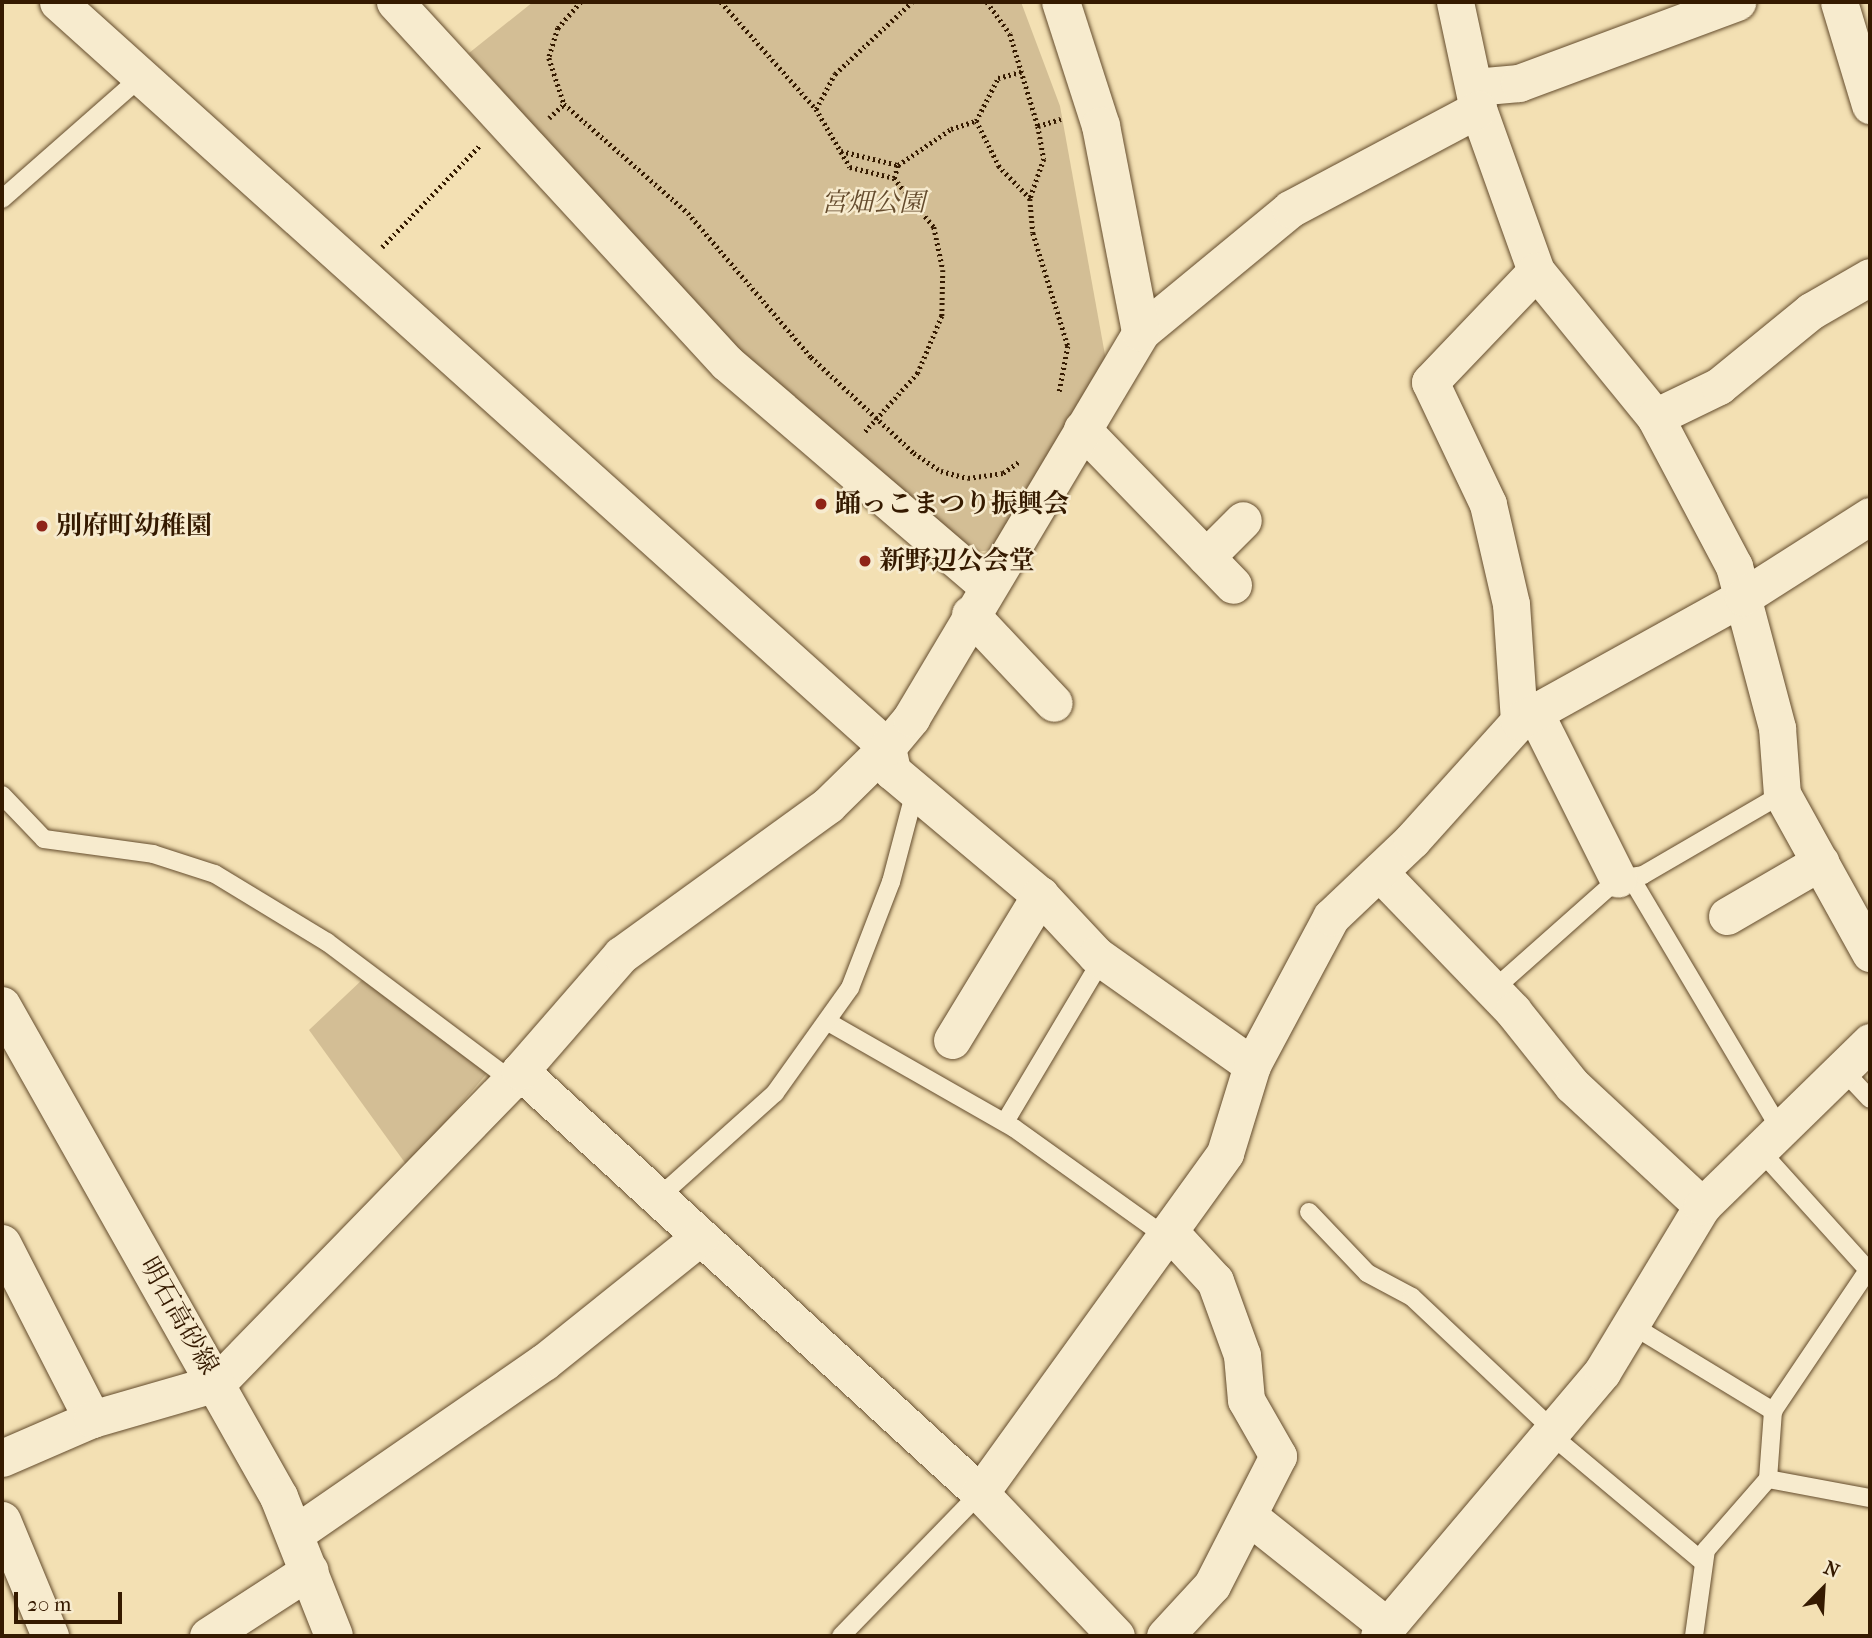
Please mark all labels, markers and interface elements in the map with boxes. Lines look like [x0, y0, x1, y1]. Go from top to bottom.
park label: 宮畑公園 [821, 187, 925, 219]
place label: 踊っこまつり振興会 [835, 488, 1069, 520]
marker: 踊っこまつり振興会 [813, 496, 829, 512]
place label: 別府町幼稚園 [56, 510, 212, 542]
marker: 別府町幼稚園 [34, 518, 50, 534]
place label: 新野辺公会堂 [879, 545, 1035, 577]
marker: 新野辺公会堂 [857, 553, 873, 569]
street label: 明石高砂線 [133, 1252, 225, 1380]
north arrow [1788, 1554, 1858, 1624]
text: N [1820, 1557, 1843, 1583]
scale bar [18, 1578, 126, 1622]
text: 20 m [27, 1592, 71, 1616]

